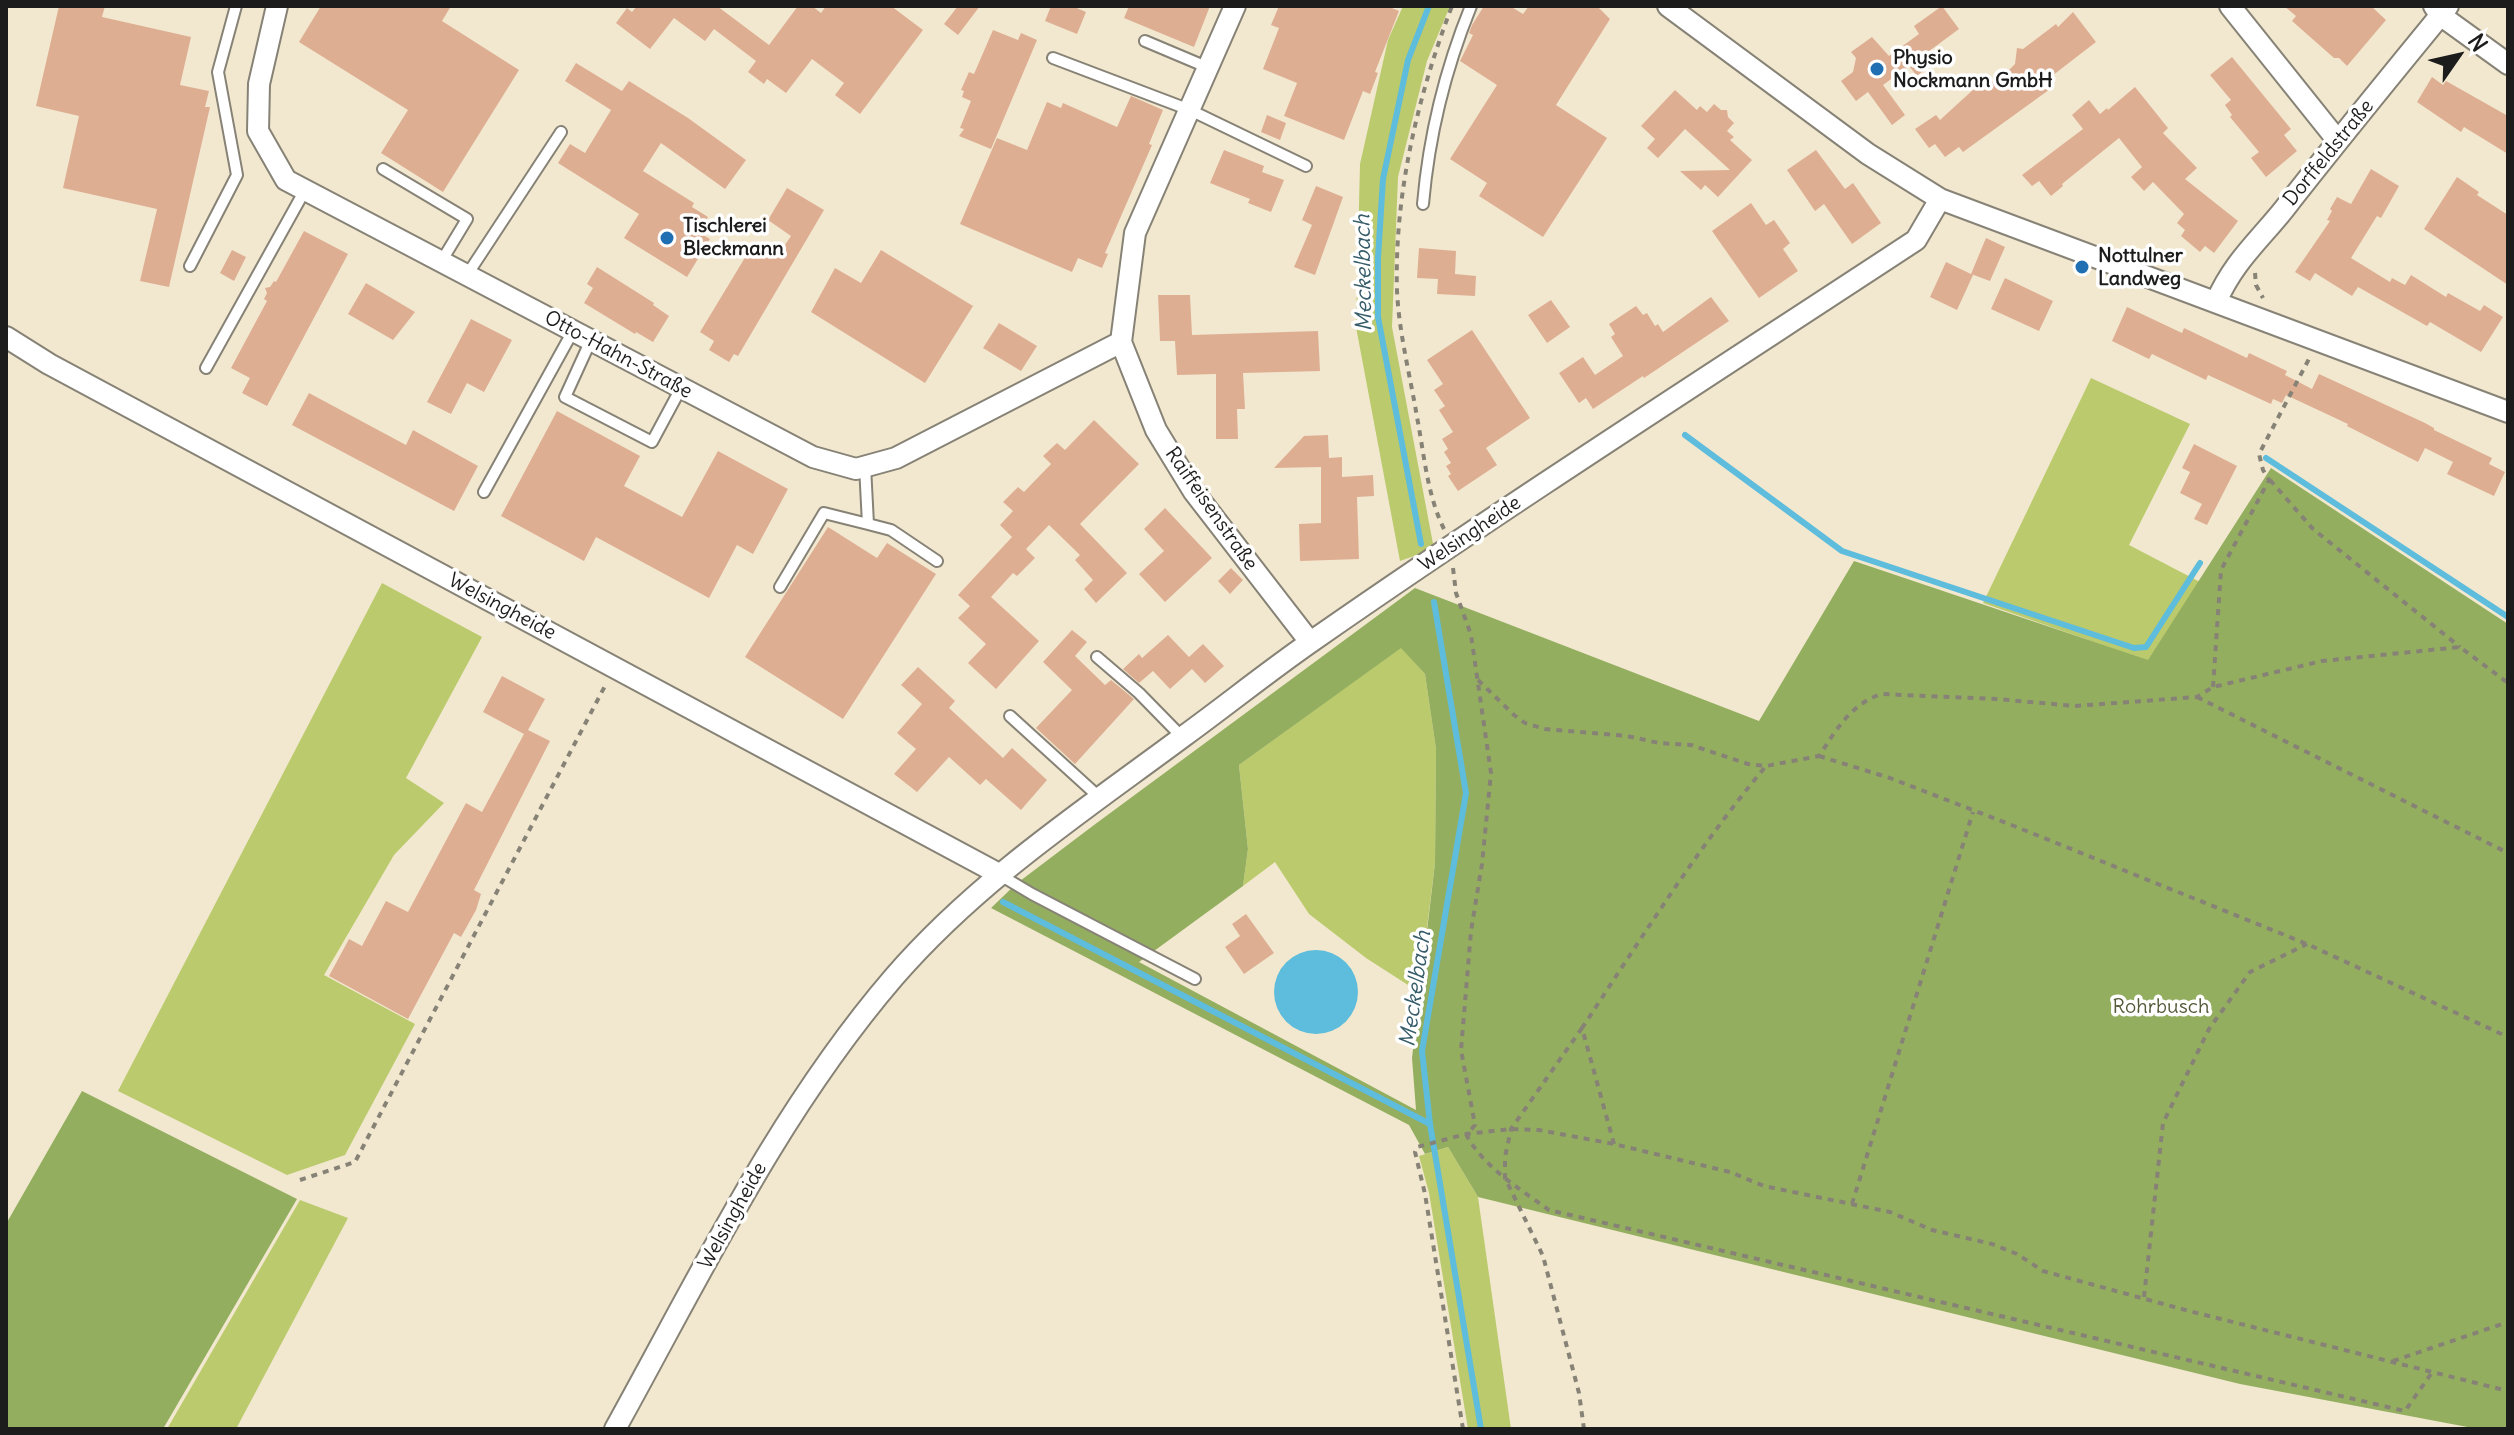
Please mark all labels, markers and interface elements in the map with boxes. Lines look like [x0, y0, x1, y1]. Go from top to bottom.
north arrow [2418, 16, 2498, 96]
text: N [2462, 28, 2494, 57]
place label: Physio Nockmann GmbH [1893, 46, 2053, 93]
marker: Physio Nockmann GmbH [1868, 60, 1886, 78]
street label: Dorffeldstraße [2279, 95, 2379, 211]
place label: Tischlerei Bleckmann [683, 214, 784, 261]
water label: Meckelbach [1350, 214, 1378, 332]
marker: Tischlerei Bleckmann [658, 229, 676, 247]
place label: Nottulner Landweg [2098, 244, 2183, 291]
marker: Nottulner Landweg [2073, 258, 2091, 276]
street label: Otto-Hahn-Straße [540, 306, 696, 404]
street label: Raiffeisenstraße [1160, 443, 1262, 575]
street label: Welsingheide [1414, 491, 1526, 577]
street label: Welsingheide [444, 569, 560, 645]
water label: Meckelbach [1395, 929, 1437, 1049]
park label: Rohrbusch [2112, 995, 2210, 1019]
street label: Welsingheide [694, 1158, 772, 1274]

